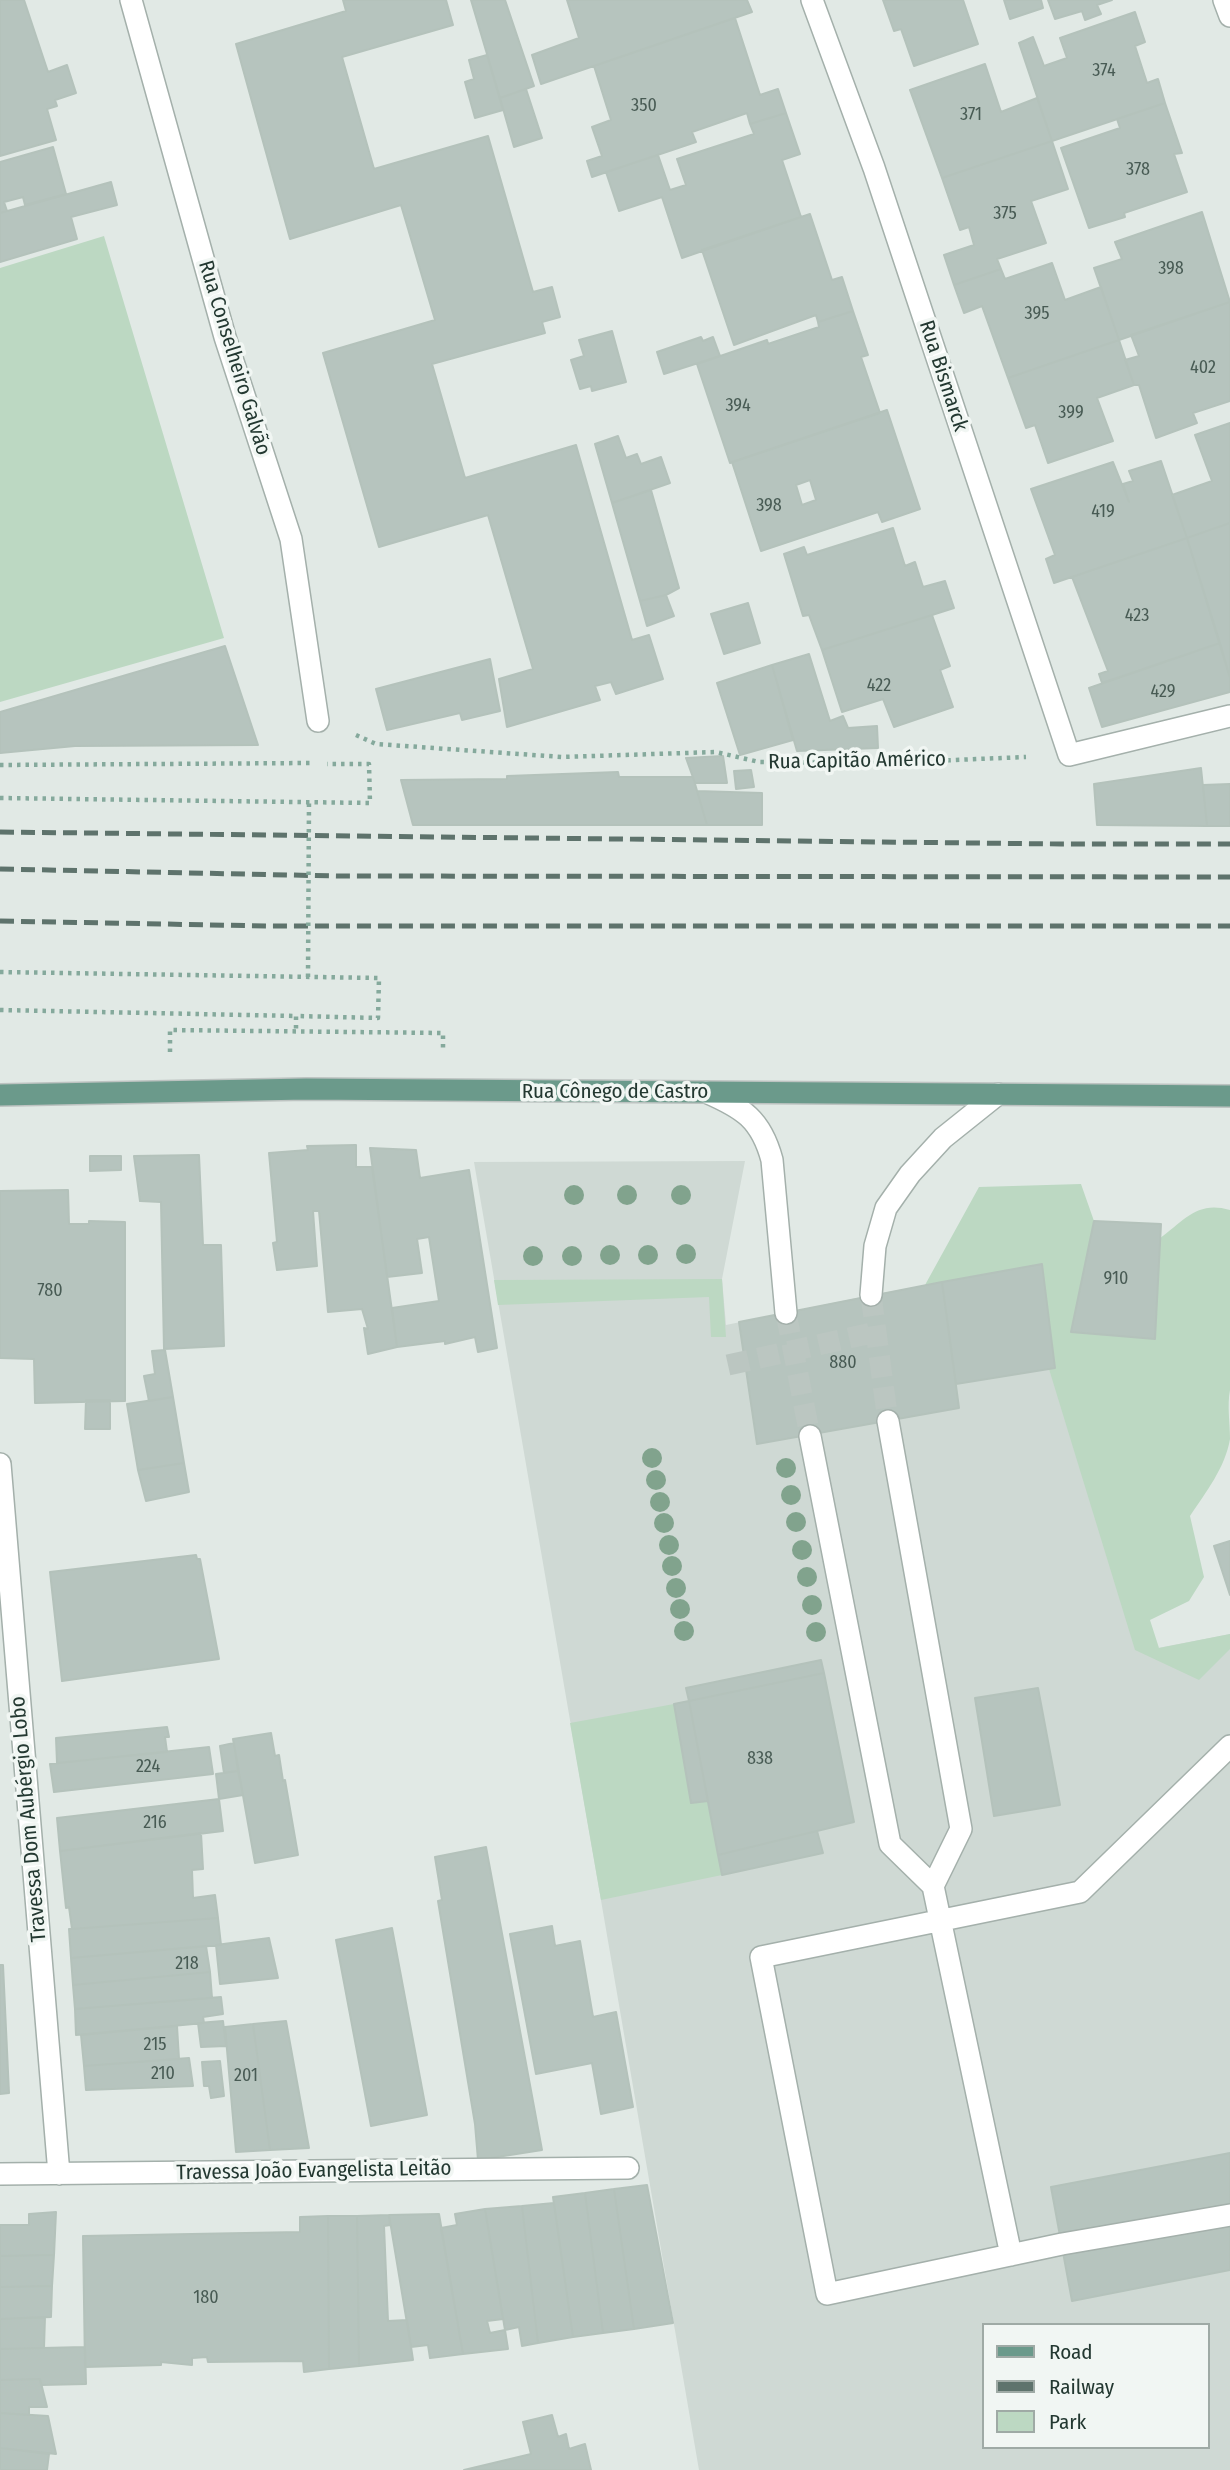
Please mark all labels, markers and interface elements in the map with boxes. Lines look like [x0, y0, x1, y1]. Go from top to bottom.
house number: 374 [1092, 60, 1116, 82]
house number: 350 [631, 95, 657, 117]
house number: 371 [960, 104, 982, 126]
house number: 378 [1126, 159, 1150, 181]
house number: 375 [993, 203, 1017, 225]
street label: Rua Conselheiro Galvão [192, 258, 276, 458]
house number: 398 [1158, 258, 1184, 280]
house number: 395 [1025, 303, 1049, 325]
street label: Rua Bismarck [913, 317, 973, 435]
house number: 402 [1190, 357, 1216, 379]
house number: 394 [725, 395, 751, 417]
house number: 399 [1058, 402, 1084, 424]
house number: 398 [756, 495, 782, 517]
house number: 419 [1091, 501, 1115, 523]
house number: 423 [1125, 605, 1149, 627]
house number: 422 [867, 675, 891, 697]
house number: 429 [1150, 681, 1176, 703]
street label: Rua Capitão Américo [768, 747, 946, 775]
street label: Rua Cônego de Castro [522, 1079, 708, 1105]
house number: 910 [1104, 1268, 1128, 1290]
house number: 780 [37, 1280, 63, 1302]
house number: 880 [829, 1352, 857, 1374]
street label: Travessa Dom Aubérgio Lobo [6, 1695, 52, 1943]
house number: 838 [747, 1748, 773, 1770]
house number: 224 [136, 1756, 160, 1778]
house number: 216 [143, 1812, 167, 1834]
house number: 218 [175, 1953, 199, 1975]
house number: 215 [144, 2034, 166, 2056]
house number: 210 [151, 2063, 175, 2085]
house number: 201 [234, 2065, 258, 2087]
street label: Travessa João Evangelista Leitão [176, 2156, 452, 2186]
house number: 180 [193, 2287, 219, 2309]
legend [982, 2323, 1209, 2449]
text: Road [1049, 2339, 1093, 2365]
text: Railway [1049, 2374, 1114, 2400]
text: Park [1049, 2409, 1086, 2435]

